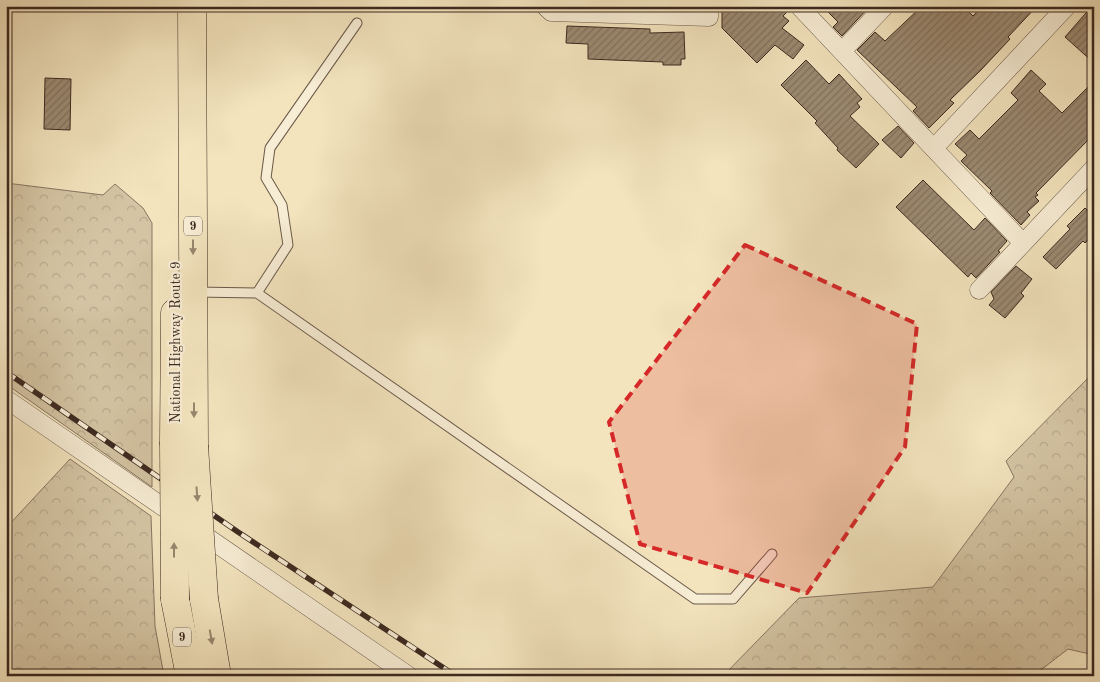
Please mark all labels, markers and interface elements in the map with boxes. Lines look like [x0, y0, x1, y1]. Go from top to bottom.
road number: 9 [184, 217, 202, 236]
one-way arrow [189, 240, 197, 256]
street label: National Highway Route 9 [169, 261, 183, 423]
one-way arrow [190, 402, 198, 418]
one-way arrow [194, 487, 202, 503]
one-way arrow [170, 542, 178, 558]
road number: 9 [173, 628, 191, 646]
one-way arrow [207, 630, 215, 646]

